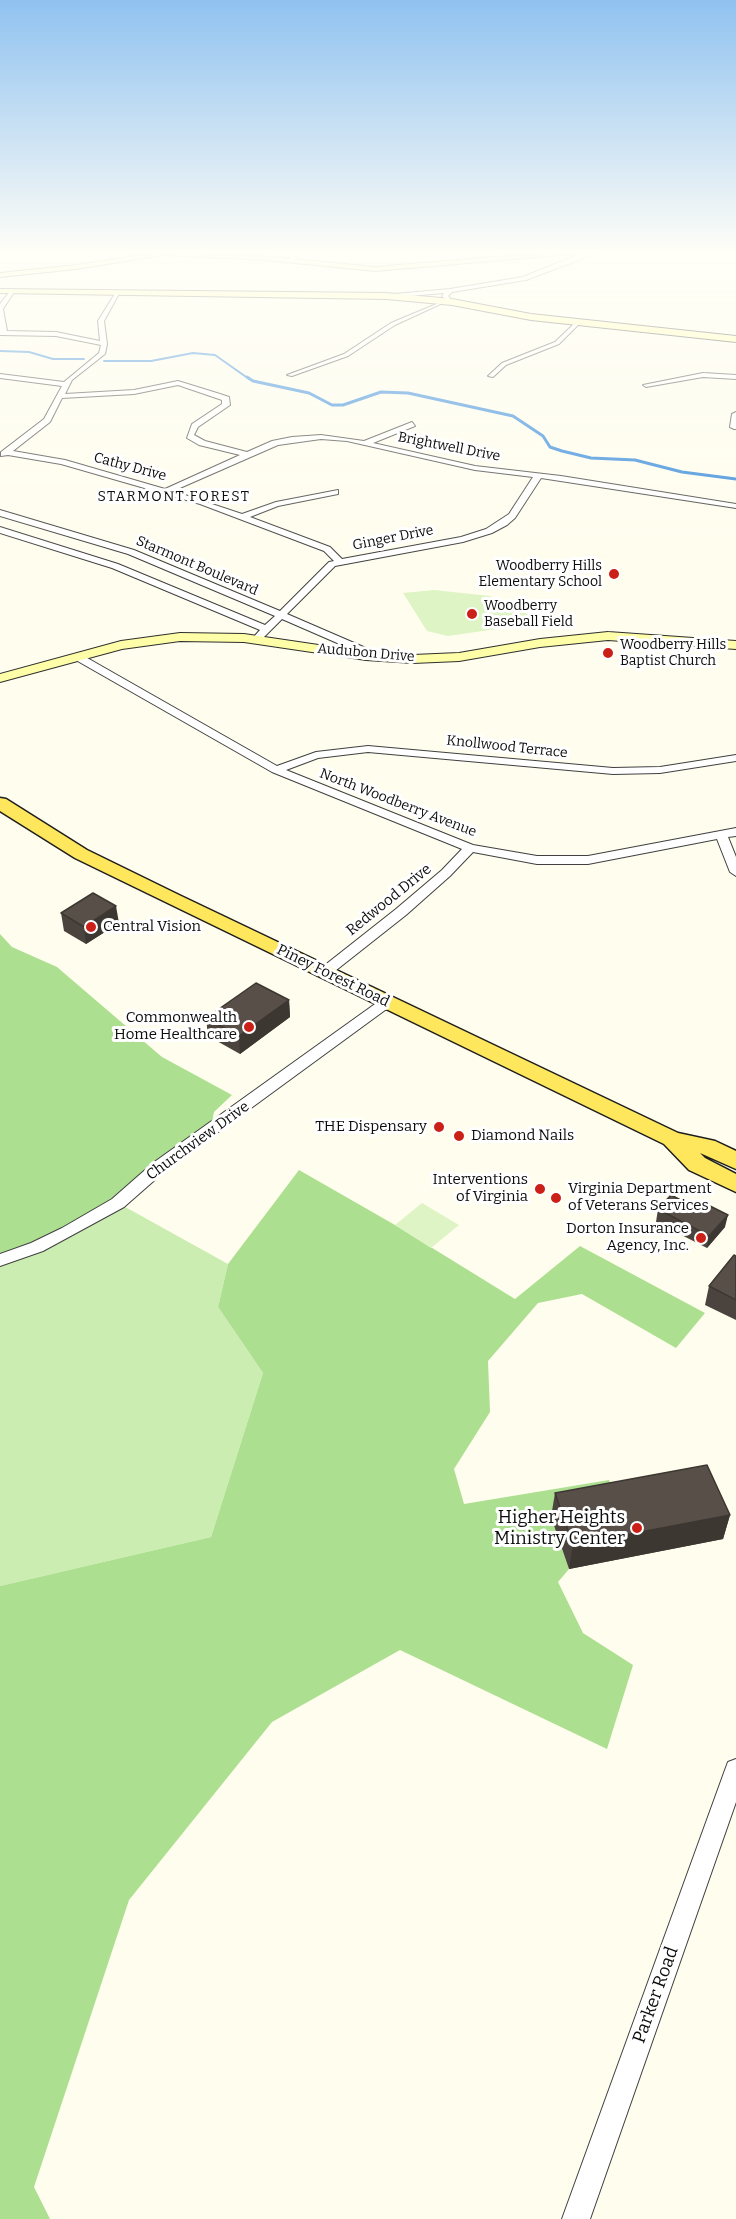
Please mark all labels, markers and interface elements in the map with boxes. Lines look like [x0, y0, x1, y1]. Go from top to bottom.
street label: Brightwell Drive [396, 429, 502, 465]
street label: Cathy Drive [92, 449, 168, 485]
district label: STARMONT FOREST [98, 489, 250, 505]
street label: Ginger Drive [351, 522, 435, 554]
street label: Starmont Boulevard [133, 533, 261, 599]
place label: Woodberry Hills Elementary School [479, 558, 602, 590]
marker: Woodberry Hills Elementary School [607, 567, 621, 581]
place label: Woodberry Baseball Field [484, 598, 573, 630]
marker: Woodberry Baseball Field [465, 607, 479, 621]
place label: Woodberry Hills Baptist Church [620, 637, 726, 670]
street label: Audubon Drive [317, 640, 415, 666]
marker: Woodberry Hills Baptist Church [601, 646, 615, 660]
street label: Knollwood Terrace [446, 732, 568, 762]
street label: North Woodberry Avenue [317, 765, 479, 841]
street label: Redwood Drive [343, 860, 435, 940]
place label: Central Vision [103, 918, 201, 936]
marker: Central Vision [84, 920, 98, 934]
street label: Piney Forest Road [274, 941, 392, 1011]
place label: Commonwealth Home Healthcare [114, 1009, 237, 1044]
marker: Commonwealth Home Healthcare [242, 1020, 256, 1034]
street label: Churchview Drive [143, 1098, 253, 1184]
place label: THE Dispensary [315, 1118, 427, 1136]
marker: THE Dispensary [432, 1120, 446, 1134]
place label: Diamond Nails [471, 1127, 574, 1145]
marker: Diamond Nails [452, 1129, 466, 1143]
place label: Interventions of Virginia [433, 1171, 528, 1206]
place label: Virginia Department of Veterans Services [568, 1180, 712, 1215]
marker: Interventions of Virginia [533, 1182, 547, 1196]
marker: Virginia Department of Veterans Services [549, 1191, 563, 1205]
place label: Dorton Insurance Agency, Inc. [566, 1220, 689, 1255]
marker: Dorton Insurance Agency, Inc. [694, 1231, 708, 1245]
place label: Higher Heights Ministry Center [494, 1507, 625, 1550]
marker: Higher Heights Ministry Center [630, 1521, 644, 1535]
street label: Parker Road [629, 1944, 683, 2046]

